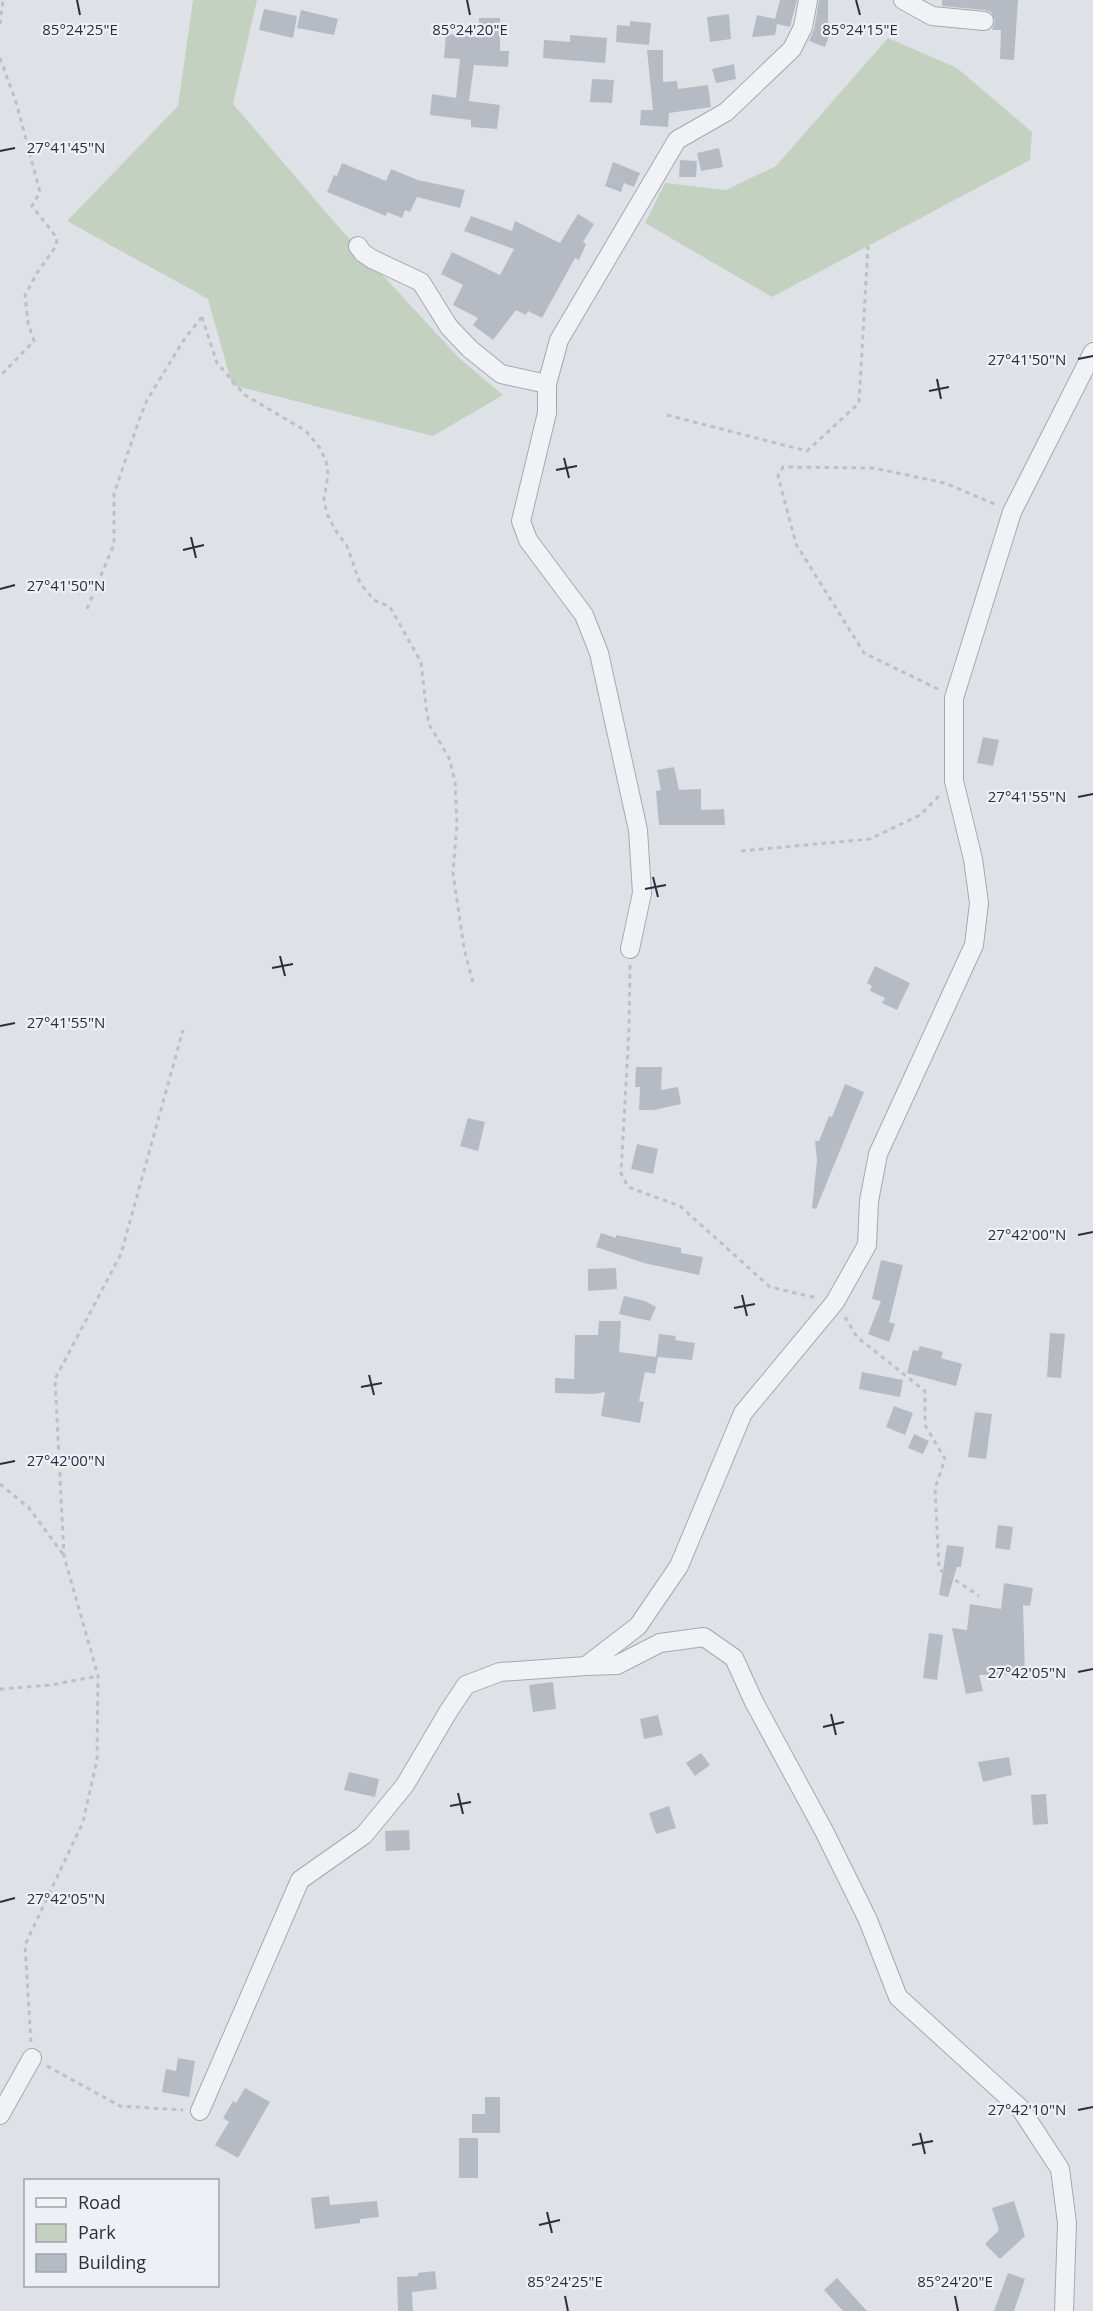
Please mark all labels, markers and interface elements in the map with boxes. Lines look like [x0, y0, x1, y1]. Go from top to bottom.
text: 85°24'25"E [42, 19, 118, 39]
text: 85°24'20"E [432, 19, 508, 39]
text: 85°24'15"E [822, 19, 898, 39]
text: 27°41'45"N [27, 137, 105, 157]
text: 27°41'50"N [988, 349, 1066, 369]
text: 27°41'50"N [27, 575, 105, 595]
text: 27°41'55"N [988, 786, 1066, 806]
text: 27°41'55"N [27, 1012, 105, 1032]
text: 27°42'00"N [988, 1224, 1066, 1244]
text: 27°42'00"N [27, 1450, 105, 1470]
text: 27°42'05"N [988, 1662, 1066, 1682]
text: 27°42'05"N [27, 1888, 105, 1908]
text: 27°42'10"N [988, 2099, 1066, 2119]
legend [24, 2179, 219, 2287]
text: Road [78, 2190, 121, 2214]
text: Park [78, 2220, 116, 2244]
text: Building [78, 2250, 146, 2274]
text: 85°24'25"E [527, 2271, 603, 2291]
text: 85°24'20"E [917, 2271, 993, 2291]

